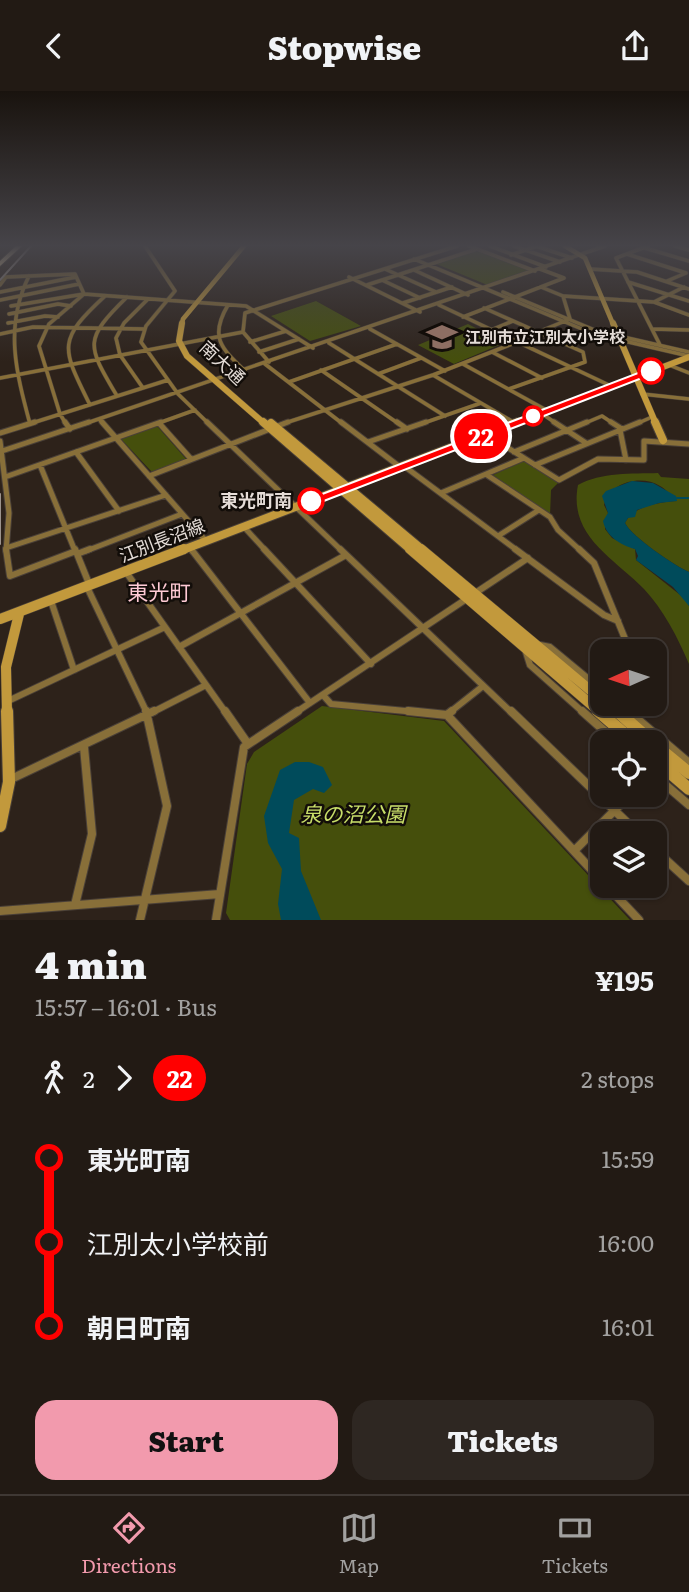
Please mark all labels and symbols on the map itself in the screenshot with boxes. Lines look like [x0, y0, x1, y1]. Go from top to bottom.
school or university icon: 江別市立江別太小学校 [425, 320, 459, 354]
place label: 江別市立江別太小学校 [465, 324, 625, 348]
street label: 南大通 [194, 334, 252, 390]
unlabelled marker [638, 358, 664, 384]
unlabelled marker [523, 406, 543, 426]
line badge: 22 [449, 413, 512, 459]
place label: 東光町南 [220, 486, 292, 513]
marker: 東光町南 [298, 488, 324, 514]
street label: 江別長沼線 [115, 511, 208, 568]
district label: 東光町 [128, 575, 191, 606]
north arrow [590, 639, 667, 716]
park label: 泉の沼公園 [301, 797, 408, 828]

